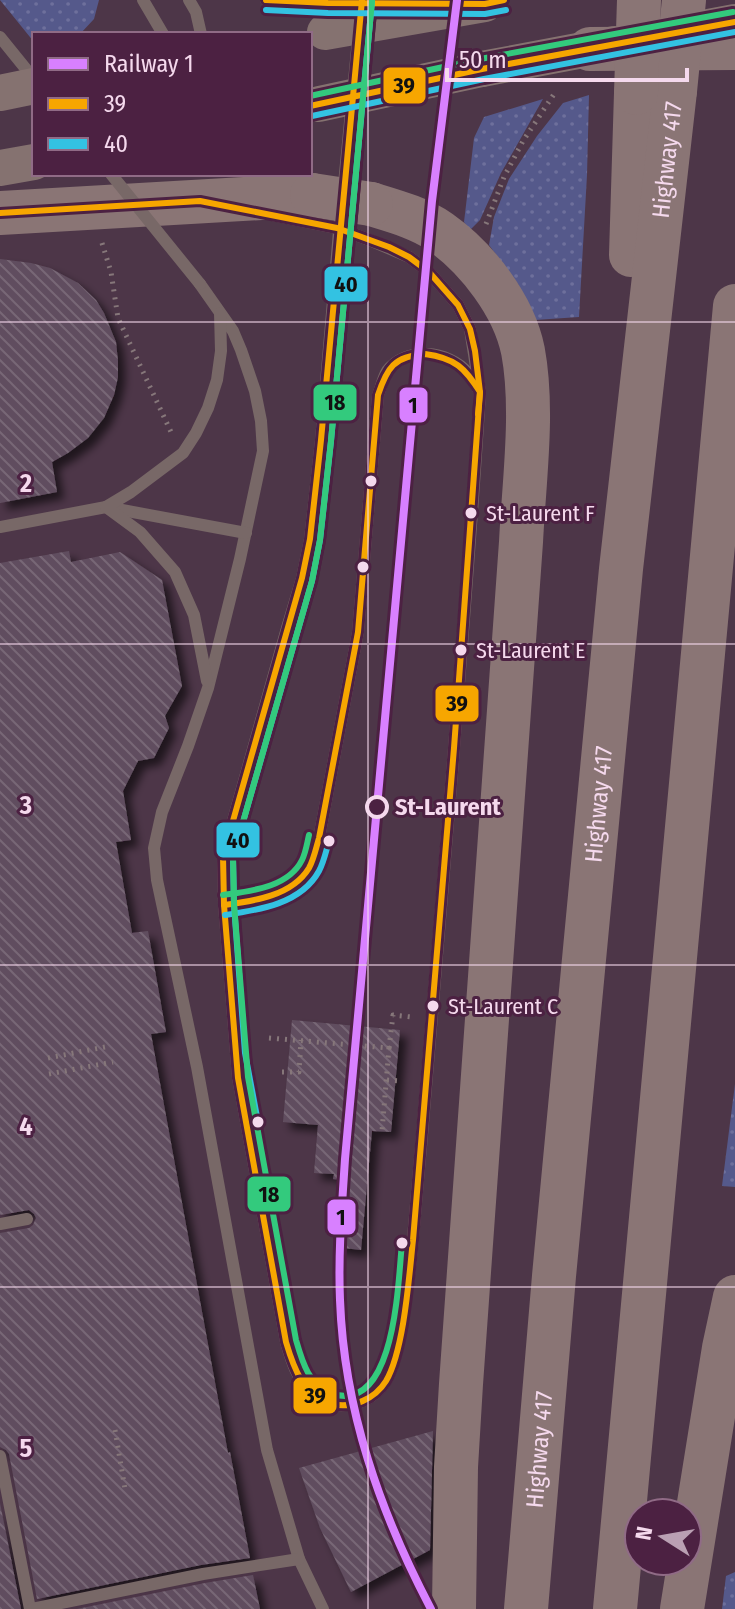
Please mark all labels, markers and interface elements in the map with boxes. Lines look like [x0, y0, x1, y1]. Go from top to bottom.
legend [32, 32, 312, 176]
scale bar [447, 32, 687, 82]
text: 50 m [459, 46, 507, 74]
text: Railway 1 [104, 50, 194, 78]
line badge: 39 [382, 66, 427, 105]
text: 39 [392, 72, 415, 99]
text: 39 [104, 90, 126, 118]
street label: Highway 417 [647, 100, 688, 220]
text: 40 [104, 130, 128, 158]
line badge: 40 [323, 265, 369, 303]
text: 40 [334, 271, 358, 298]
line badge: 18 [312, 383, 358, 422]
line badge: 1 [398, 386, 429, 424]
text: 18 [325, 389, 346, 416]
text: 1 [408, 392, 418, 419]
text: 2 [19, 468, 32, 499]
unlabelled marker [363, 473, 379, 489]
place label: St-Laurent F [486, 500, 595, 527]
marker: St-Laurent F [463, 505, 479, 521]
unlabelled marker [355, 559, 371, 575]
place label: St-Laurent E [476, 637, 585, 664]
marker: St-Laurent E [453, 642, 469, 658]
line badge: 39 [434, 684, 480, 723]
text: 39 [445, 690, 468, 717]
street label: Highway 417 [579, 744, 618, 864]
text: 3 [19, 790, 32, 821]
place label: St-Laurent [395, 793, 501, 821]
marker: St-Laurent [366, 796, 388, 818]
line badge: 40 [215, 821, 261, 859]
text: 40 [226, 827, 250, 854]
unlabelled marker [321, 833, 337, 849]
place label: St-Laurent C [448, 993, 558, 1020]
marker: St-Laurent C [425, 998, 441, 1014]
text: 4 [19, 1111, 33, 1142]
unlabelled marker [250, 1114, 266, 1130]
line badge: 18 [246, 1175, 292, 1213]
text: 18 [259, 1181, 280, 1208]
line badge: 1 [326, 1198, 357, 1236]
text: 1 [336, 1204, 346, 1231]
unlabelled marker [394, 1235, 410, 1251]
line badge: 39 [292, 1376, 338, 1415]
text: 39 [303, 1382, 326, 1409]
street label: Highway 417 [521, 1390, 558, 1509]
text: 5 [20, 1433, 33, 1464]
north arrow [623, 1497, 703, 1577]
text: N [629, 1524, 658, 1542]

